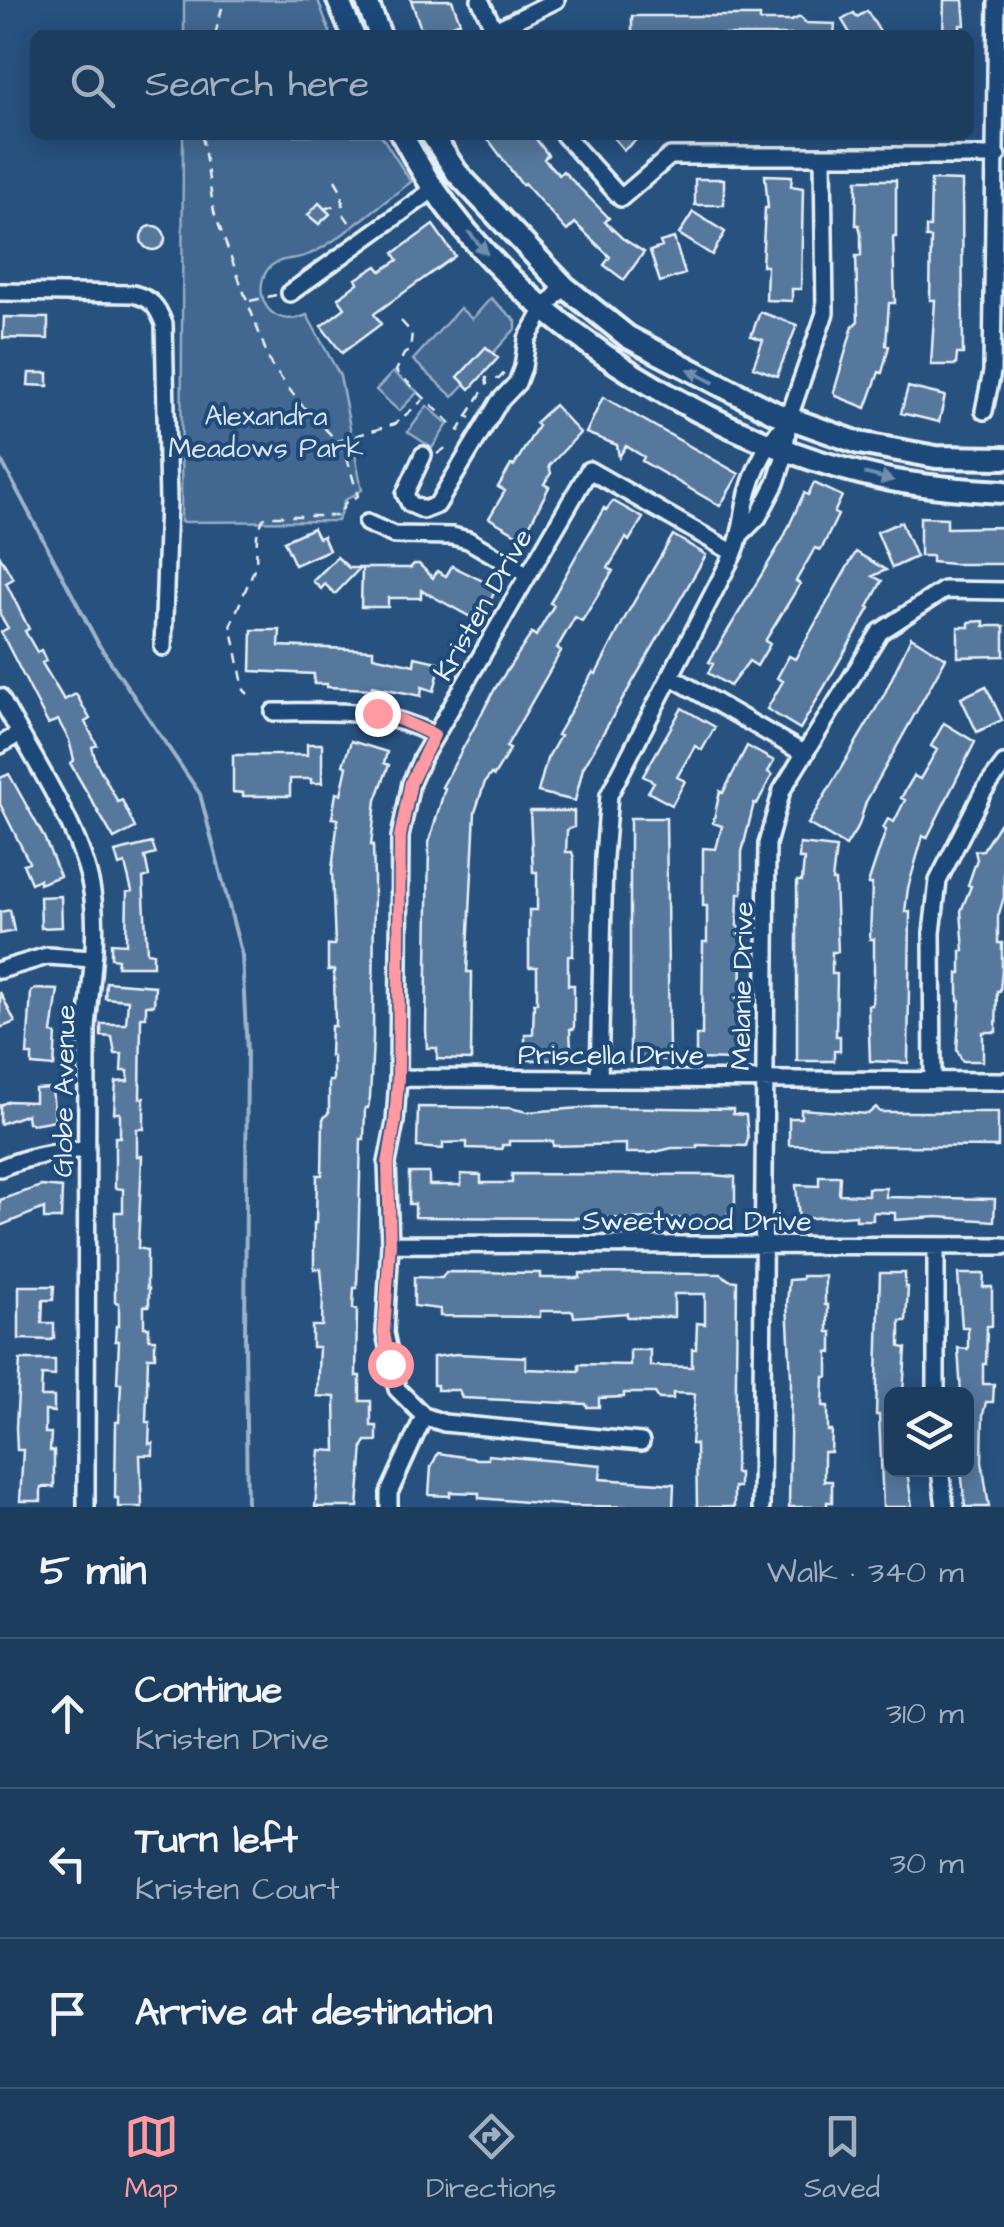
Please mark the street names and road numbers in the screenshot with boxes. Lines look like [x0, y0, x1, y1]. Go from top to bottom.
street label: Kristen Drive [424, 521, 543, 688]
street label: Melanie Drive [722, 901, 763, 1071]
street label: Globe Avenue [43, 1004, 86, 1178]
street label: Priscella Drive [518, 1036, 704, 1075]
street label: Sweetwood Drive [582, 1202, 812, 1241]

